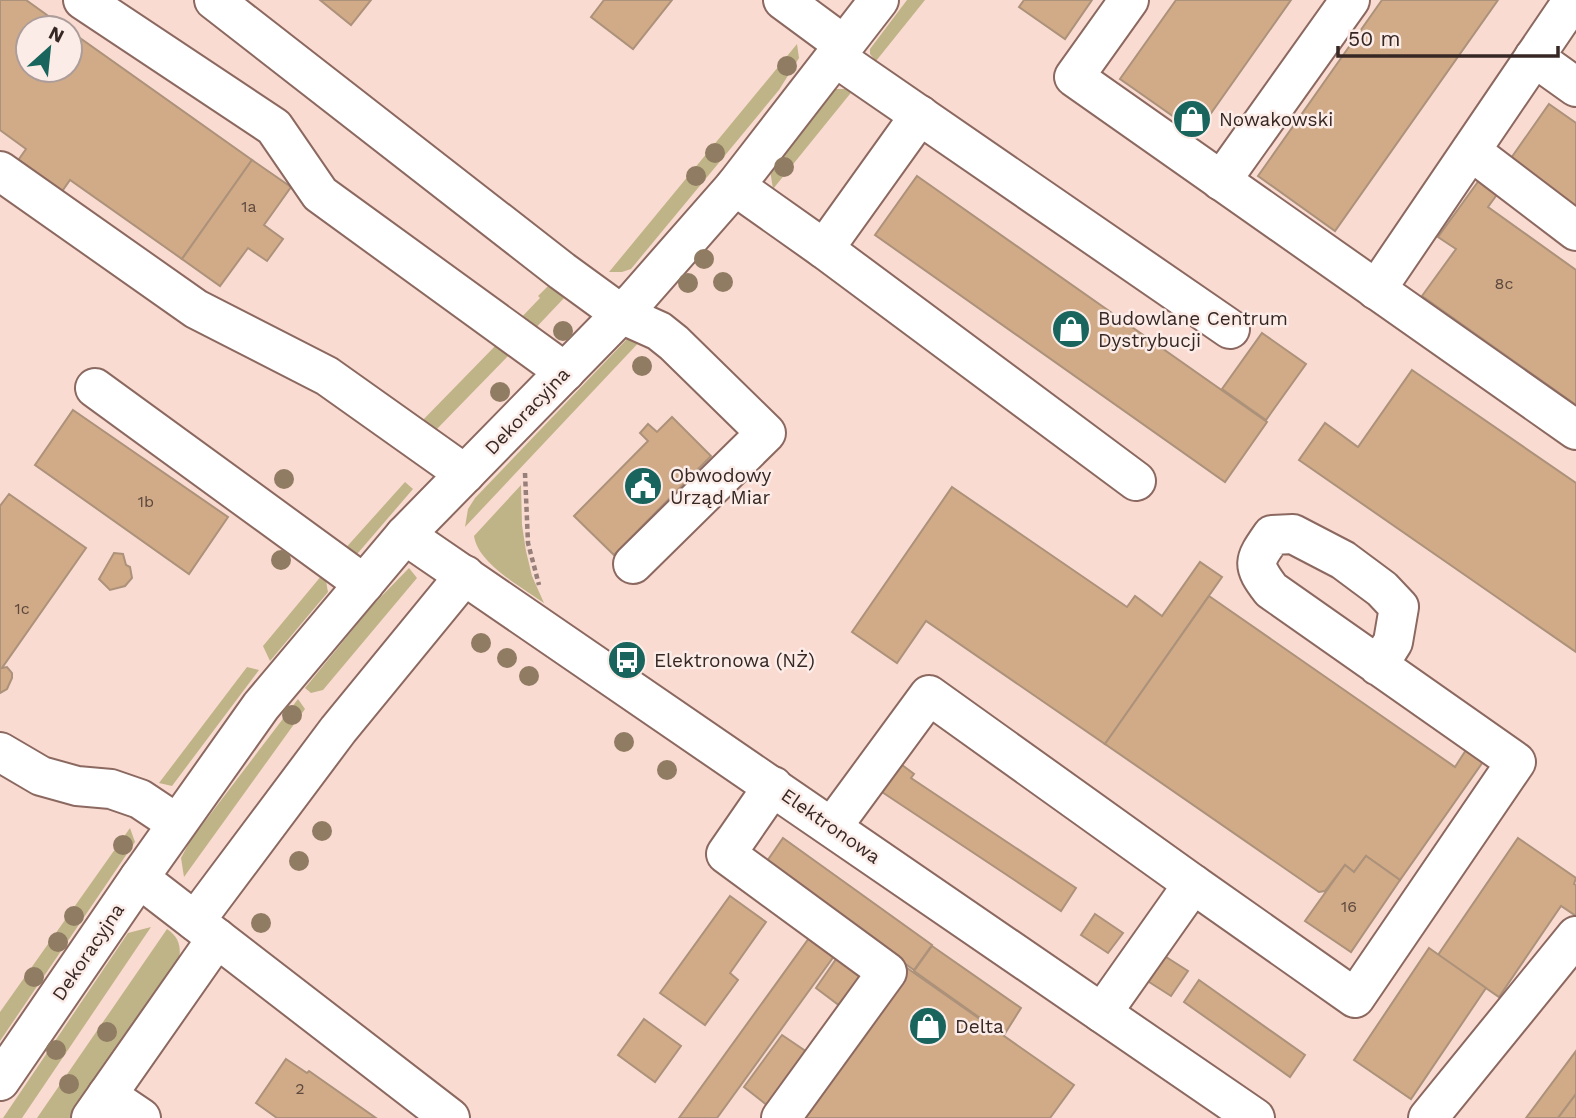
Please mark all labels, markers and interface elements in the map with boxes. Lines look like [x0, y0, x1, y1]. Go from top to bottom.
north arrow [14, 14, 84, 84]
scale bar [1338, 14, 1558, 58]
text: N [45, 21, 68, 48]
text: 50 m [1348, 26, 1400, 51]
shop icon: Nowakowski [1171, 98, 1213, 140]
place label: Nowakowski [1219, 108, 1333, 131]
house number: 1a [241, 197, 257, 216]
house number: 8c [1495, 274, 1513, 293]
place label: Budowlane Centrum Dystrybucji [1098, 307, 1288, 352]
shop icon: Budowlane Centrum Dystrybucji [1050, 308, 1092, 350]
street label: Dekoracyjna [480, 362, 574, 459]
place label: Obwodowy Urząd Miar [670, 464, 772, 509]
public building icon: Obwodowy Urząd Miar [622, 465, 664, 507]
house number: 1b [138, 492, 154, 511]
house number: 1c [14, 599, 30, 618]
bus stop icon: Elektronowa (NŻ) [606, 639, 648, 681]
place label: Elektronowa (NŻ) [654, 649, 815, 672]
street label: Elektronowa [777, 783, 885, 869]
house number: 16 [1341, 897, 1357, 916]
street label: Dekoracyjna [47, 899, 129, 1005]
shop icon: Delta [907, 1005, 949, 1047]
place label: Delta [955, 1015, 1004, 1038]
house number: 2 [295, 1079, 305, 1098]

